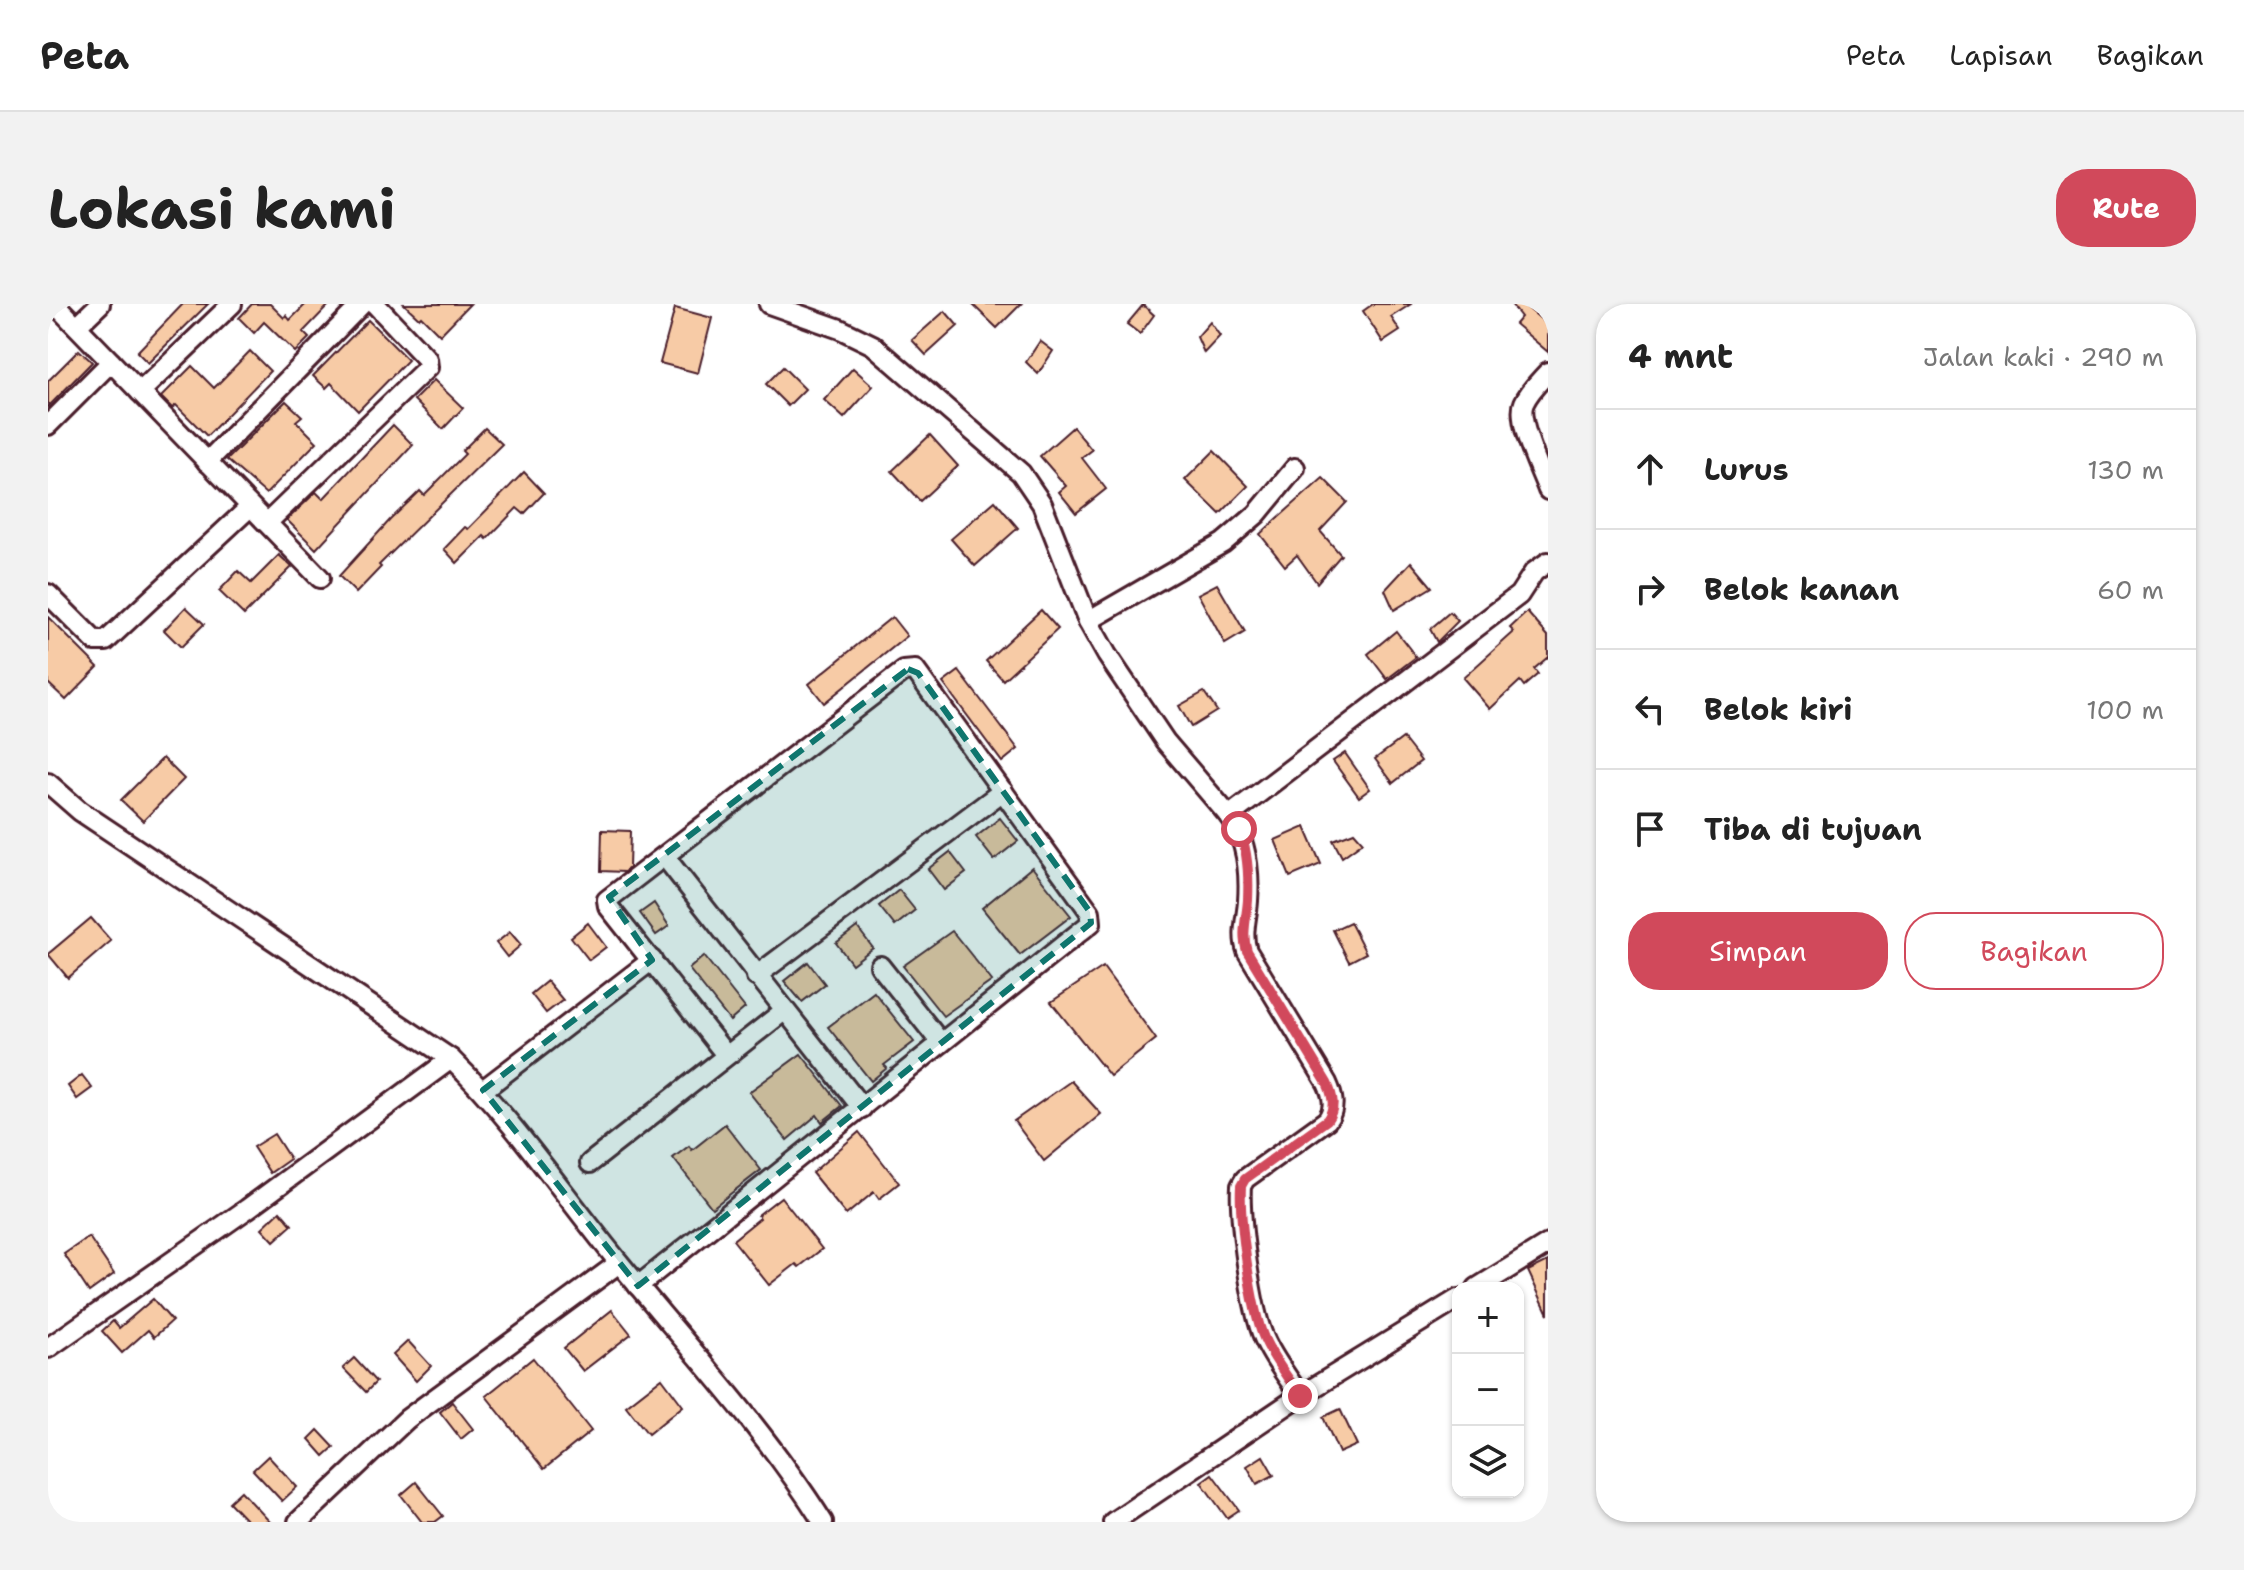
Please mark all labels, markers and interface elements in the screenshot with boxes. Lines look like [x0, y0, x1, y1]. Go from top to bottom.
text: Peta [40, 30, 129, 81]
text: Peta [1846, 36, 1905, 74]
text: Lapisan [1949, 36, 2053, 74]
text: Bagikan [2097, 36, 2204, 74]
button: Rute [2056, 169, 2196, 247]
text: Lokasi kami [48, 171, 396, 246]
text: 4 mnt [1628, 333, 1733, 379]
text: Jalan kaki · 290 m [1923, 339, 2164, 374]
icon: ahead [1628, 447, 1672, 491]
text: Lurus [1704, 449, 1789, 490]
text: 130 m [2087, 452, 2164, 487]
icon: right [1628, 567, 1672, 611]
text: Belok kanan [1704, 569, 1899, 610]
text: 60 m [2097, 572, 2164, 607]
icon: left [1628, 687, 1672, 731]
text: Belok kiri [1704, 689, 1852, 730]
text: 100 m [2086, 692, 2164, 727]
icon: arrive [1628, 807, 1672, 851]
text: Tiba di tujuan [1704, 809, 1922, 850]
route start [1221, 811, 1257, 847]
button: Simpan [1628, 912, 1888, 990]
button: Bagikan [1904, 912, 2164, 990]
map controls [1452, 1282, 1524, 1498]
button: + [1452, 1282, 1524, 1354]
button: − [1452, 1354, 1524, 1426]
route end [1282, 1378, 1318, 1414]
button: layers [1452, 1426, 1524, 1498]

